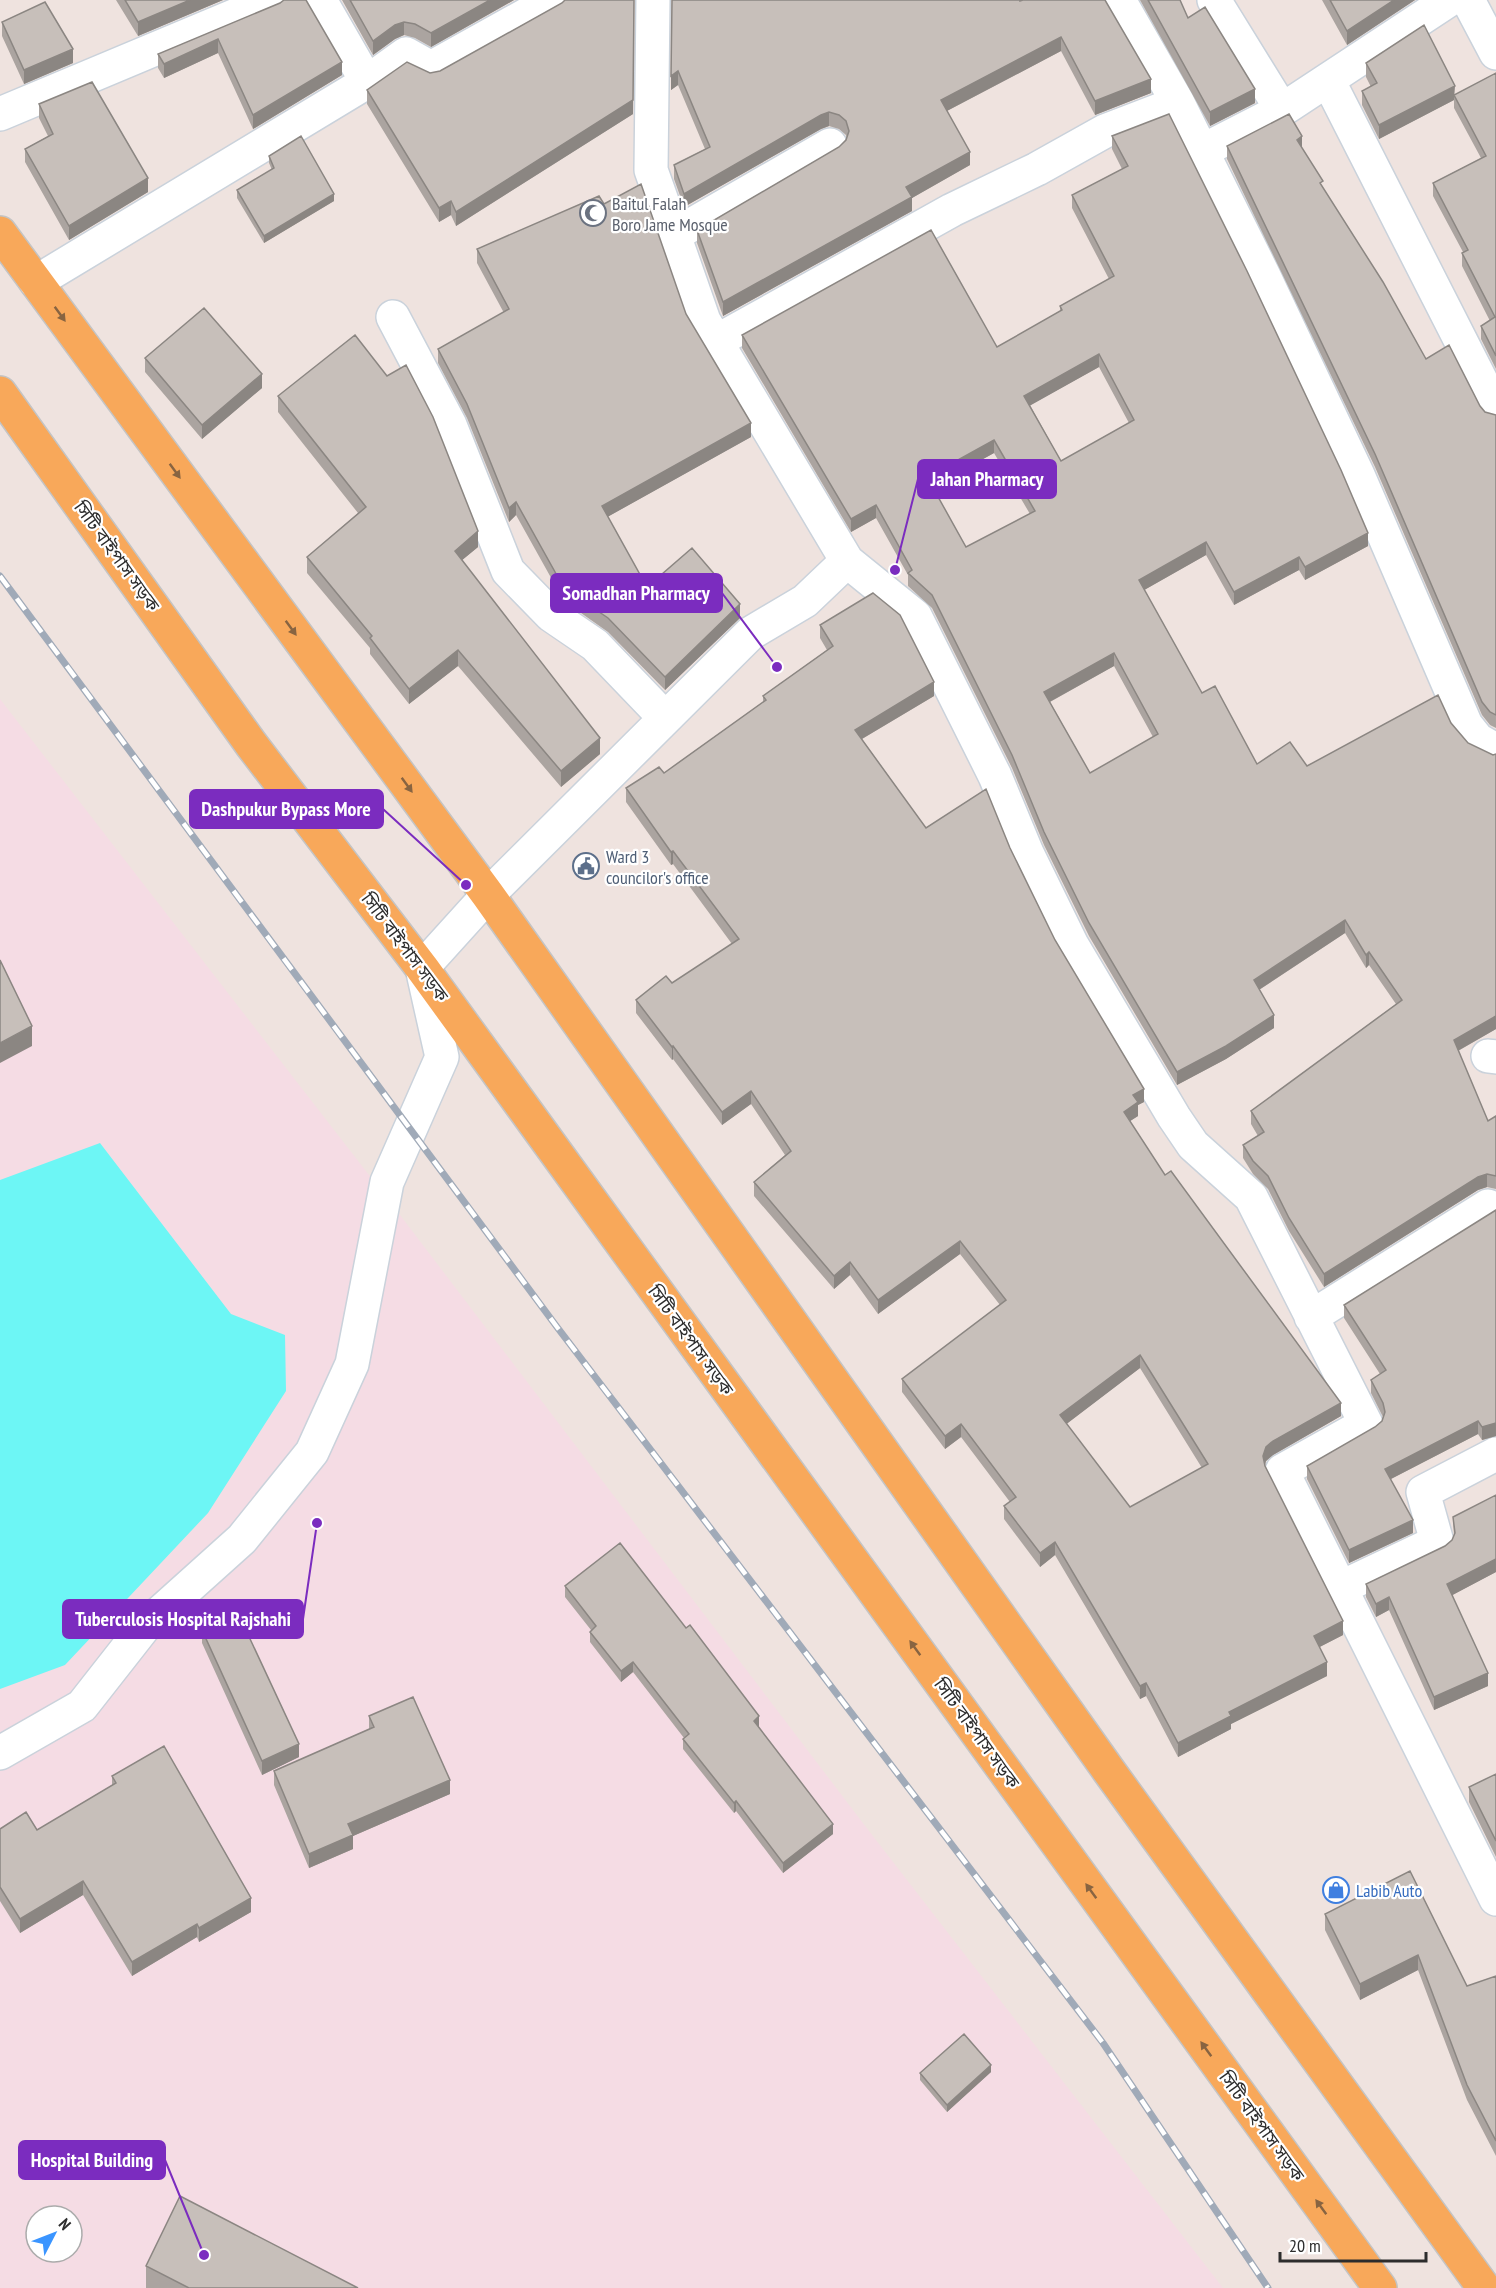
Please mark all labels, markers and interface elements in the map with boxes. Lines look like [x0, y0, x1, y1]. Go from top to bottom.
place label: Baitul Falah Boro Jame Mosque [612, 192, 728, 236]
mosque icon: Baitul Falah Boro Jame Mosque [578, 198, 608, 228]
one-way arrow [53, 307, 65, 322]
callout: Jahan Pharmacy [918, 460, 1056, 498]
one-way arrow [169, 464, 181, 479]
text: Jahan Pharmacy [929, 466, 1045, 492]
street label: সিটি বাইপাস সড়ক [69, 496, 165, 616]
callout: Somadhan Pharmacy [551, 574, 722, 612]
text: Somadhan Pharmacy [562, 580, 711, 606]
one-way arrow [285, 620, 297, 636]
one-way arrow [400, 777, 413, 793]
callout: Dashpukur Bypass More [190, 790, 383, 828]
text: Dashpukur Bypass More [201, 796, 371, 822]
place label: Ward 3 councilor's office [606, 845, 709, 889]
public building icon: Ward 3 councilor's office [571, 851, 601, 881]
street label: সিটি বাইপাস সড়ক [356, 887, 454, 1007]
street label: সিটি বাইপাস সড়ক [643, 1280, 739, 1400]
callout: Tuberculosis Hospital Rajshahi [63, 1600, 303, 1638]
text: Tuberculosis Hospital Rajshahi [75, 1606, 291, 1632]
one-way arrow [909, 1641, 921, 1657]
street label: সিটি বাইপাস সড়ক [929, 1673, 1025, 1793]
shop icon: Labib Auto [1321, 1875, 1351, 1905]
place label: Labib Auto [1356, 1879, 1422, 1902]
one-way arrow [1086, 1884, 1098, 1899]
one-way arrow [1200, 2042, 1212, 2058]
street label: সিটি বাইপাস সড়ক [1214, 2066, 1310, 2186]
callout: Hospital Building [19, 2141, 165, 2179]
text: Hospital Building [31, 2147, 153, 2173]
one-way arrow [1315, 2199, 1327, 2215]
north arrow [24, 2204, 84, 2264]
text: N [55, 2214, 75, 2234]
scale bar [1280, 2225, 1426, 2263]
text: 20 m [1289, 2234, 1321, 2257]

